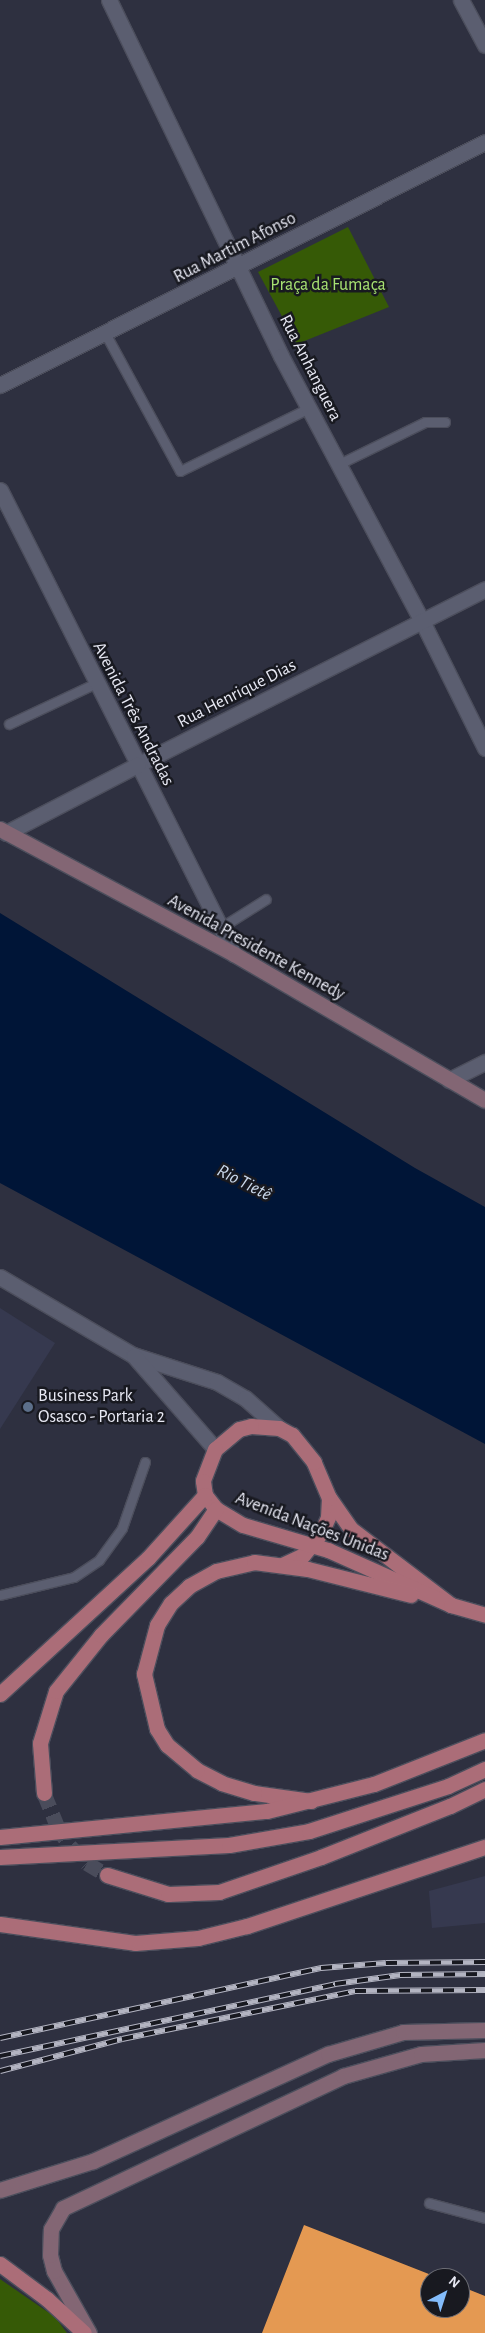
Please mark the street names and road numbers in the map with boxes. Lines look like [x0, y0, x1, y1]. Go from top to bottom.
street label: Rua Martim Afonso [170, 208, 300, 288]
street label: Rua Anhanguera [274, 311, 346, 425]
street label: Avenida Três Andradas [87, 639, 179, 789]
street label: Rua Henrique Dias [174, 655, 300, 733]
street label: Avenida Presidente Kennedy [164, 890, 348, 1006]
street label: Avenida Nações Unidas [232, 1488, 392, 1566]

